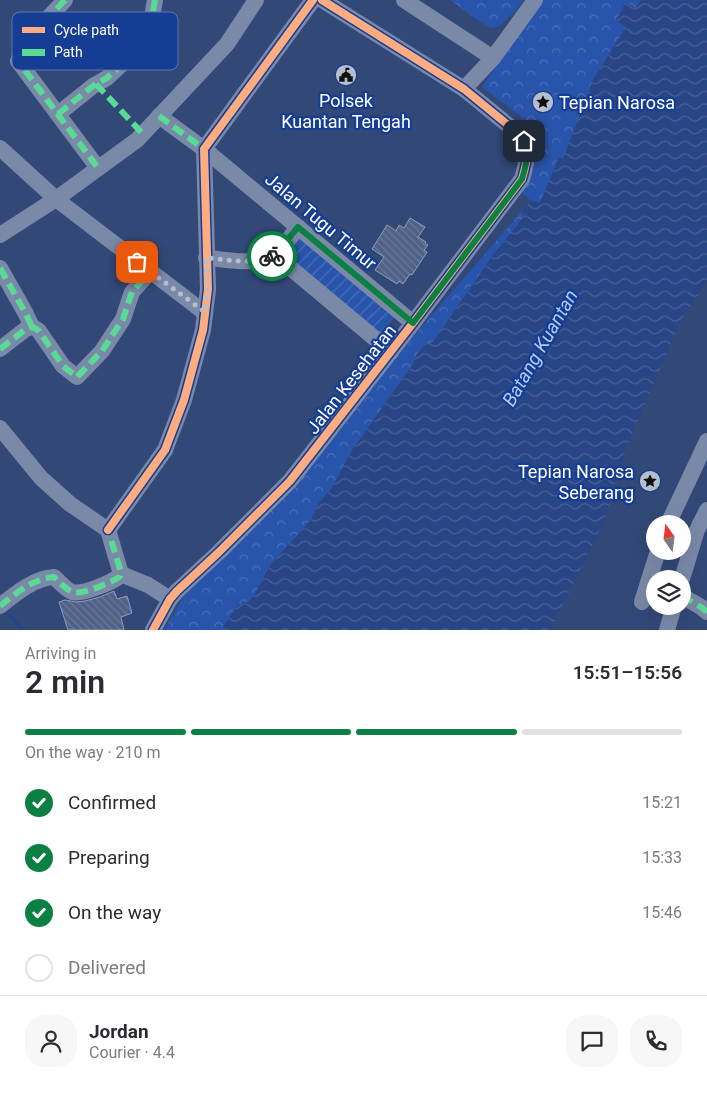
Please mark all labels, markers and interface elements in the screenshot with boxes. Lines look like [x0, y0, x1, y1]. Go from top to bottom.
legend [12, 12, 178, 70]
text: Cycle path [54, 22, 119, 38]
text: Path [54, 44, 83, 60]
public building icon: Polsek Kuantan Tengah [334, 63, 358, 87]
place label: Polsek Kuantan Tengah [281, 90, 411, 132]
place icon: Tepian Narosa [531, 90, 555, 114]
place label: Tepian Narosa [559, 92, 675, 113]
pin [503, 120, 545, 162]
icon: home [510, 127, 538, 155]
street label: Jalan Tugu Timur [261, 168, 381, 274]
courier [247, 231, 297, 281]
pin [116, 241, 158, 283]
icon: bike [258, 242, 286, 270]
icon: bag [123, 248, 151, 276]
water label: Batang Kuantan [497, 286, 583, 410]
street label: Jalan Kesehatan [302, 320, 400, 438]
place label: Tepian Narosa Seberang [518, 461, 634, 503]
place icon: Tepian Narosa Seberang [638, 469, 662, 493]
north arrow [646, 515, 691, 560]
map controls [646, 515, 691, 615]
button: layers [646, 570, 691, 615]
text: Arriving in [25, 644, 96, 663]
text: 15:51–15:56 [573, 661, 682, 684]
text: 2 min [25, 663, 105, 701]
text: On the way · 210 m [25, 743, 161, 762]
icon: check [25, 789, 53, 817]
text: Confirmed [68, 791, 156, 814]
text: 15:21 [642, 793, 682, 812]
icon: check [25, 844, 53, 872]
text: Preparing [68, 846, 150, 869]
text: 15:33 [642, 848, 682, 867]
icon: check [25, 899, 53, 927]
text: On the way [68, 901, 161, 924]
text: 15:46 [642, 903, 682, 922]
text: Delivered [68, 956, 146, 979]
button: person [25, 1015, 77, 1067]
button: chat [566, 1015, 618, 1067]
button: phone [630, 1015, 682, 1067]
text: Jordan [89, 1020, 149, 1043]
text: Courier · 4.4 [89, 1043, 175, 1062]

